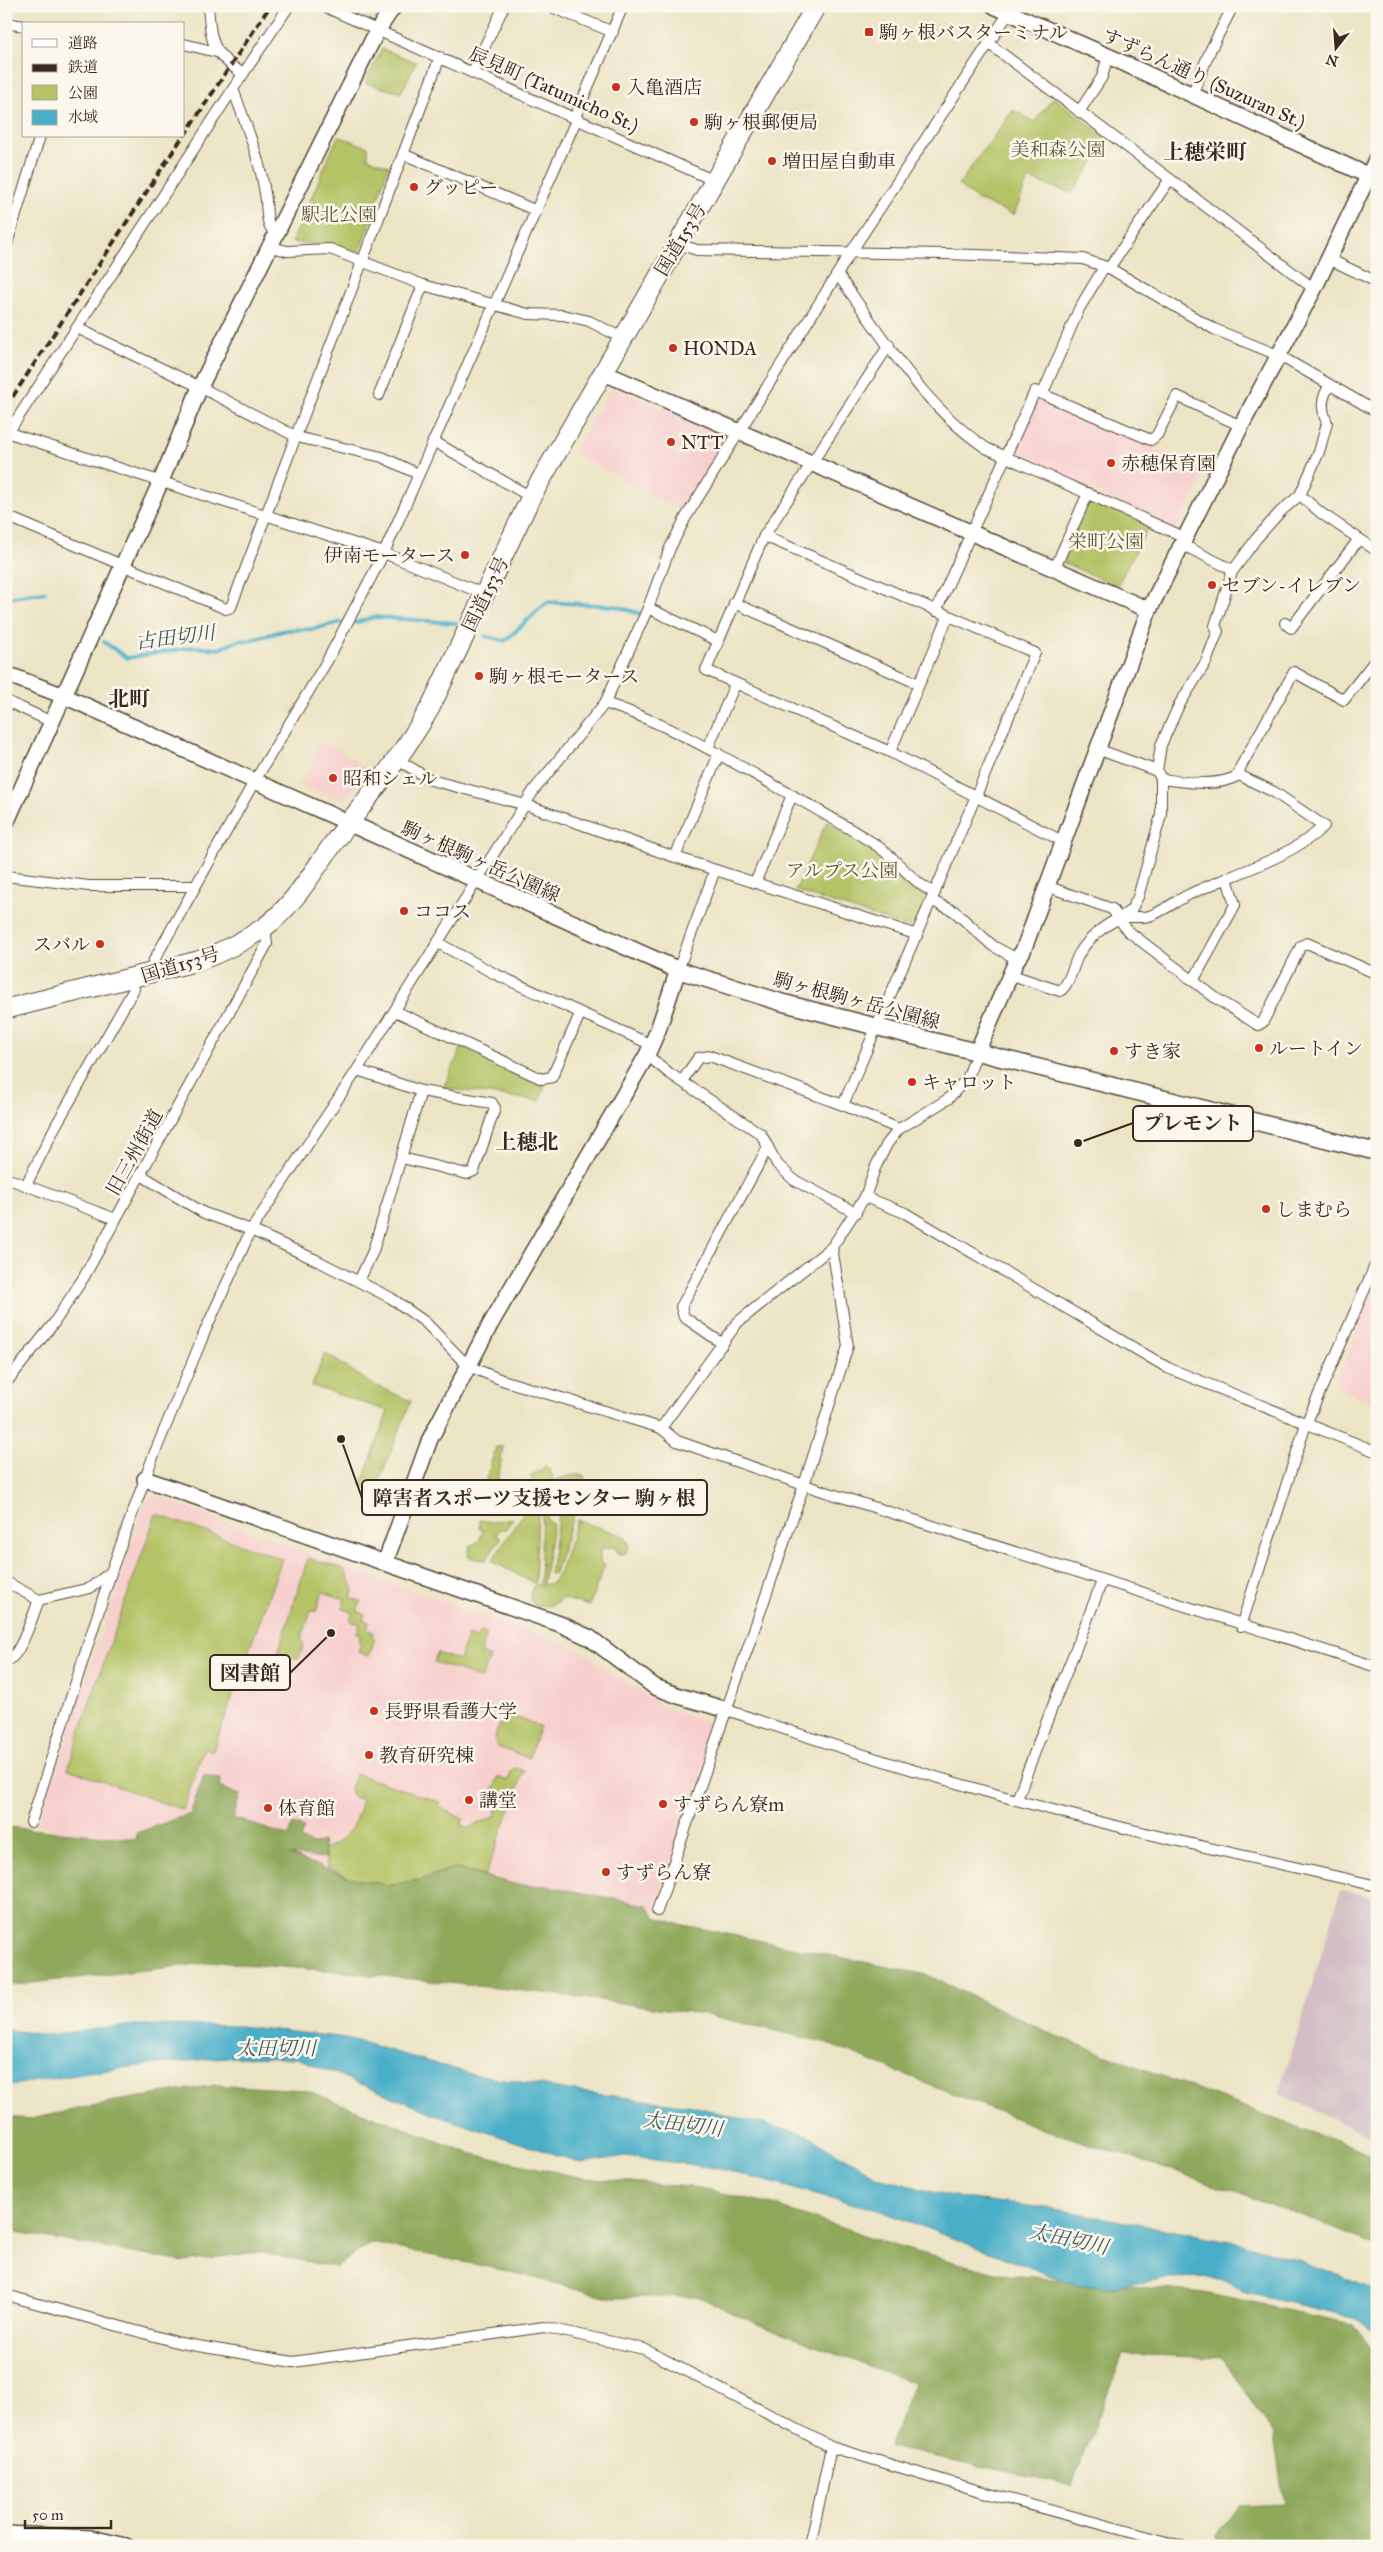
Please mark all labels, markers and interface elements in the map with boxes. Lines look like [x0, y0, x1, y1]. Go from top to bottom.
place label: 駒ヶ根バスターミナル [879, 21, 1068, 44]
legend [22, 22, 185, 138]
north arrow [1310, 22, 1360, 72]
street label: すずらん通り (Suzuran St.) [1098, 23, 1309, 135]
marker: 駒ヶ根バスターミナル [863, 26, 875, 38]
text: 道路 [68, 34, 98, 52]
street label: 辰見町 (Tatumicho St.) [465, 42, 642, 138]
text: N [1324, 50, 1341, 70]
text: 鉄道 [68, 58, 98, 76]
place label: 入亀酒店 [626, 76, 702, 99]
marker: 入亀酒店 [610, 81, 622, 93]
text: 公園 [68, 84, 98, 102]
text: 水域 [68, 108, 98, 126]
place label: 駒ヶ根郵便局 [704, 111, 818, 134]
marker: 駒ヶ根郵便局 [688, 116, 700, 128]
park label: 美和森公園 [1010, 138, 1106, 161]
district label: 上穂栄町 [1163, 139, 1247, 165]
place label: 増田屋自動車 [782, 150, 896, 173]
marker: 増田屋自動車 [766, 155, 778, 167]
place label: グッピー [424, 176, 498, 199]
marker: グッピー [408, 181, 420, 193]
street label: 国道153号 [650, 199, 711, 280]
park label: 駅北公園 [301, 203, 377, 226]
place label: HONDA [683, 337, 757, 360]
marker: HONDA [667, 342, 679, 354]
place label: NTT [681, 431, 723, 454]
marker: NTT [665, 436, 677, 448]
place label: 赤穂保育園 [1121, 452, 1216, 475]
marker: 赤穂保育園 [1105, 457, 1117, 469]
park label: 栄町公園 [1068, 530, 1144, 553]
place label: 伊南モータース [324, 544, 455, 567]
marker: 伊南モータース [459, 549, 471, 561]
street label: 国道153号 [457, 553, 513, 636]
place label: セブン-イレブン [1222, 574, 1361, 597]
marker: セブン-イレブン [1206, 579, 1218, 591]
water label: 古田切川 [134, 620, 218, 654]
place label: 駒ヶ根モータース [489, 665, 639, 688]
marker: 駒ヶ根モータース [473, 670, 485, 682]
district label: 北町 [108, 686, 150, 712]
place label: 昭和シェル [343, 767, 438, 790]
marker: 昭和シェル [327, 772, 339, 784]
street label: 駒ヶ根駒ヶ岳公園線 [398, 816, 564, 907]
park label: アルプス公園 [786, 859, 898, 882]
place label: ココス [414, 900, 471, 923]
marker: ココス [398, 905, 410, 917]
place label: スバル [33, 933, 90, 956]
marker: スバル [94, 938, 106, 950]
street label: 国道153号 [138, 942, 222, 987]
street label: 駒ヶ根駒ヶ岳公園線 [771, 967, 942, 1034]
place label: ルートイン [1269, 1037, 1363, 1060]
place label: すき家 [1124, 1040, 1181, 1063]
marker: ルートイン [1253, 1042, 1265, 1054]
marker: すき家 [1108, 1045, 1120, 1057]
place label: キャロット [922, 1071, 1017, 1094]
marker: キャロット [906, 1076, 918, 1088]
street label: 旧三州街道 [101, 1105, 168, 1199]
callout: プレモント [1133, 1106, 1253, 1141]
text: プレモント [1143, 1111, 1243, 1135]
district label: 上穂北 [496, 1129, 559, 1155]
place label: しまむら [1276, 1198, 1352, 1221]
marker: しまむら [1260, 1203, 1272, 1215]
callout: 障害者スポーツ支援センター 駒ヶ根 [362, 1480, 707, 1515]
text: 障害者スポーツ支援センター 駒ヶ根 [373, 1486, 695, 1510]
callout: 図書館 [210, 1655, 290, 1690]
text: 図書館 [220, 1661, 280, 1685]
place label: 長野県看護大学 [384, 1700, 517, 1723]
marker: 長野県看護大学 [368, 1705, 380, 1717]
place label: 教育研究棟 [379, 1744, 474, 1767]
marker: 教育研究棟 [363, 1749, 375, 1761]
place label: 講堂 [479, 1789, 517, 1812]
place label: すずらん寮m [673, 1793, 784, 1816]
marker: 講堂 [463, 1794, 475, 1806]
place label: 体育館 [278, 1797, 335, 1820]
marker: すずらん寮m [657, 1798, 669, 1810]
marker: 体育館 [262, 1802, 274, 1814]
place label: すずらん寮 [616, 1861, 711, 1884]
marker: すずらん寮 [600, 1866, 612, 1878]
water label: 太田切川 [236, 2036, 318, 2060]
water label: 太田切川 [642, 2107, 726, 2141]
water label: 太田切川 [1027, 2219, 1113, 2259]
scale bar [25, 2497, 111, 2529]
text: 50 m [32, 2506, 64, 2524]

